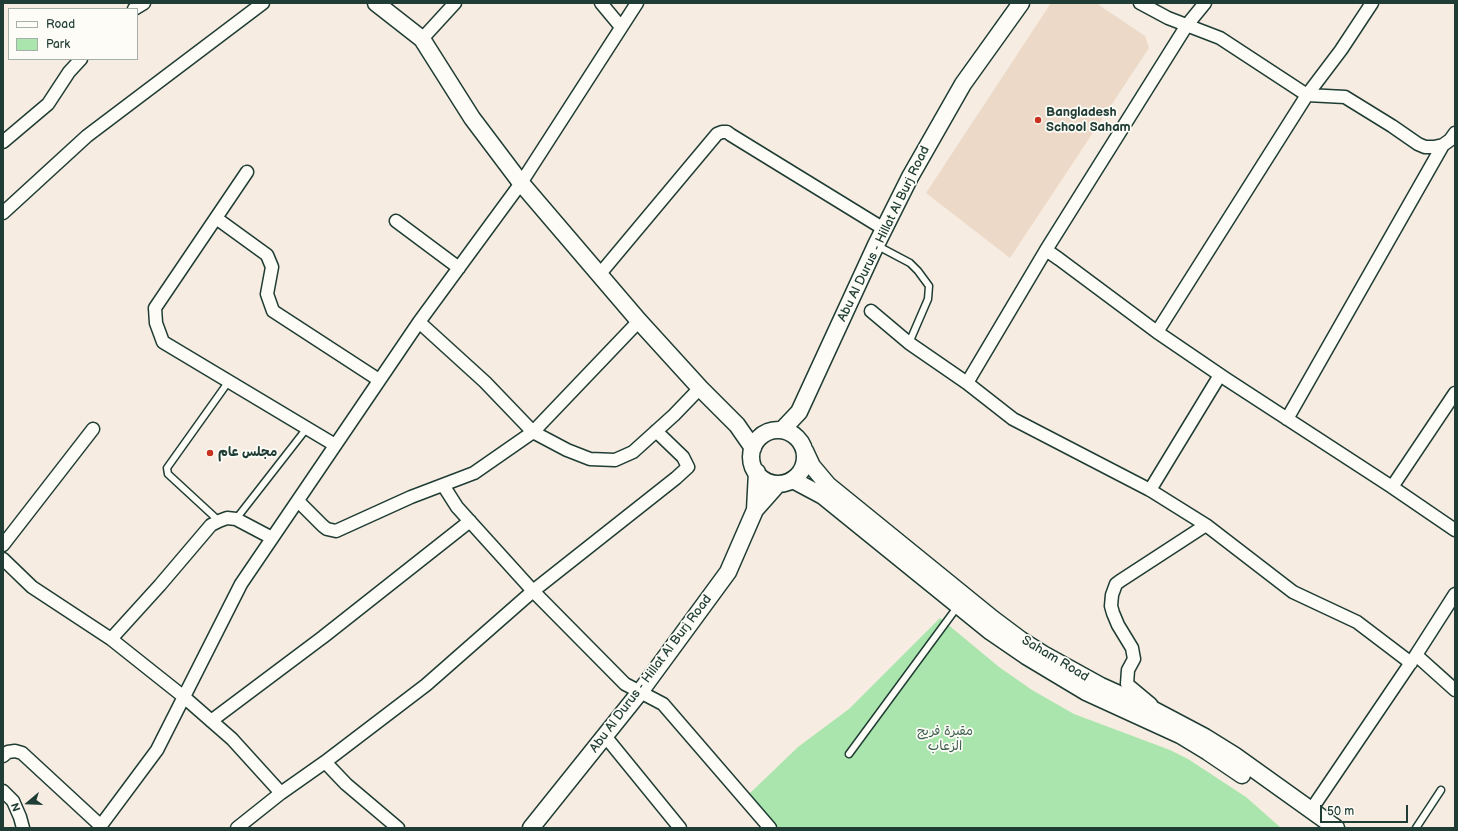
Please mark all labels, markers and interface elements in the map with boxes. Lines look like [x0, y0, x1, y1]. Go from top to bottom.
legend [8, 8, 138, 60]
text: Road [46, 17, 75, 32]
text: Park [46, 37, 70, 52]
place label: Bangladesh School Saham [1046, 105, 1131, 136]
marker: Bangladesh School Saham [1033, 115, 1043, 125]
street label: Abu Al Durus - Hillat Al Burj Road [835, 144, 933, 324]
place label: مجلس عام [218, 445, 277, 461]
marker: مجلس عام [205, 448, 215, 458]
street label: Abu Al Durus - Hillat Al Burj Road [587, 592, 715, 756]
street label: Saham Road [1019, 633, 1091, 685]
park label: مقبرة فريج الزعاب [917, 724, 973, 755]
north arrow [8, 783, 48, 823]
scale bar [1322, 797, 1410, 823]
text: N [9, 801, 24, 813]
text: 50 m [1327, 804, 1354, 819]

